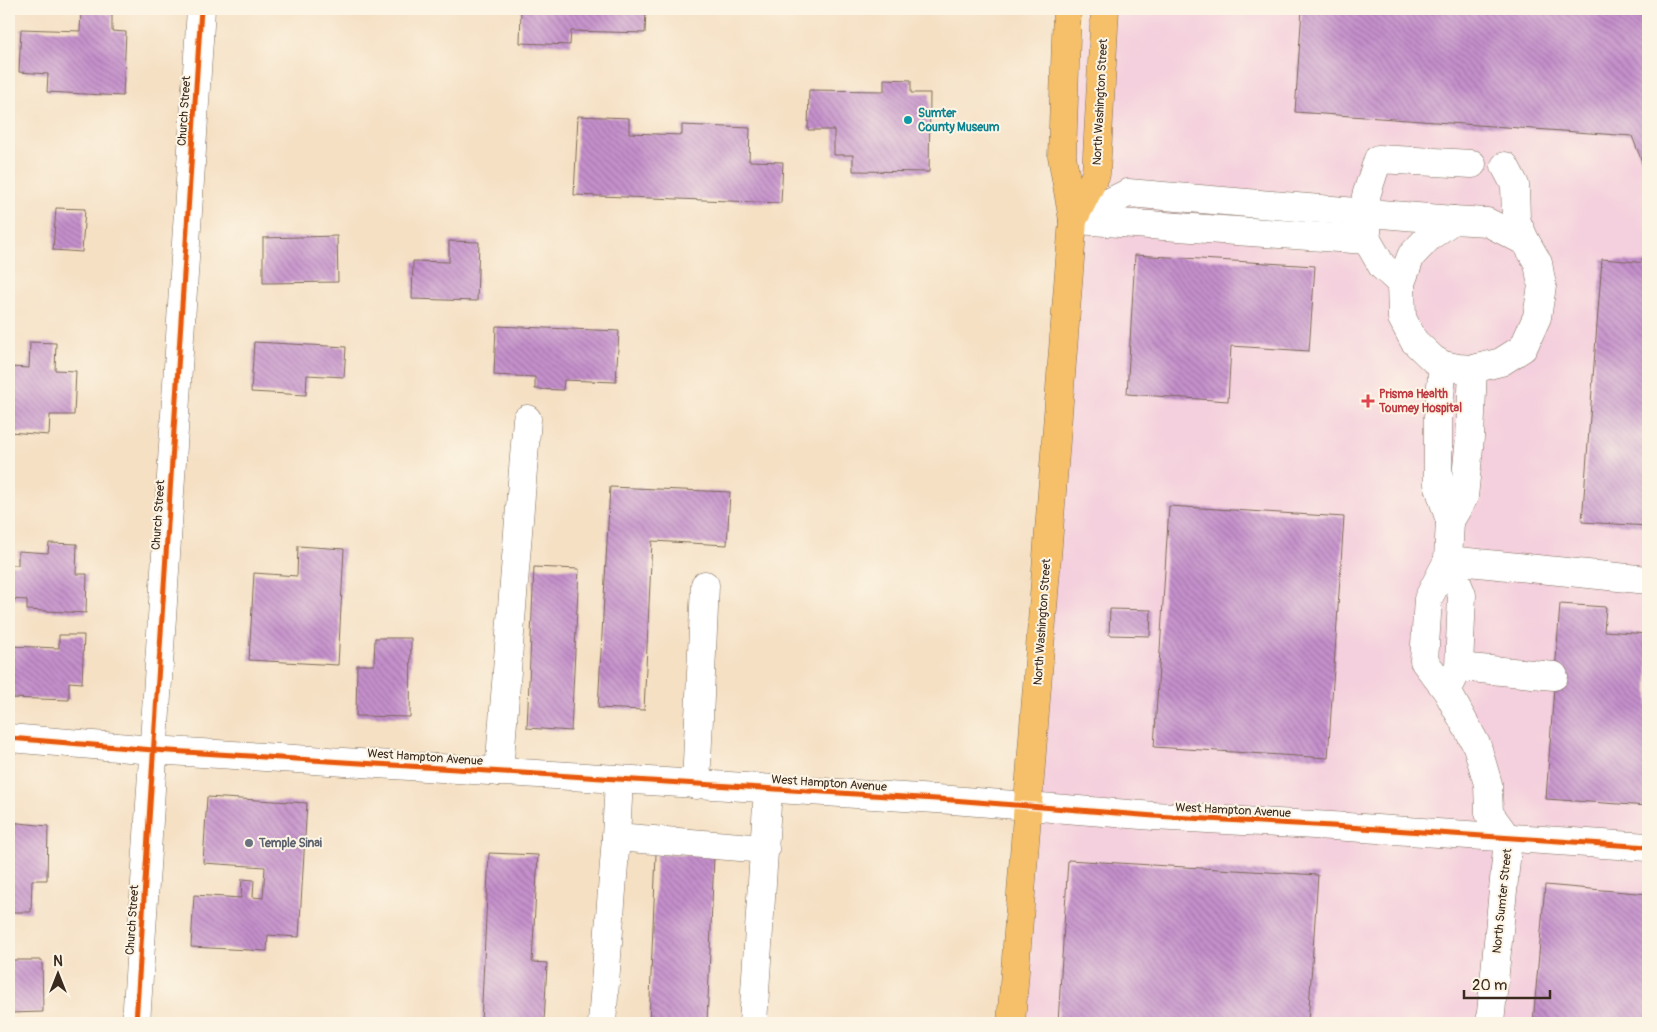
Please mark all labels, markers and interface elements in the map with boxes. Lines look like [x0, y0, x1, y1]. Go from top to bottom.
street label: North Washington Street [1090, 38, 1111, 166]
street label: Church Street [175, 75, 194, 147]
place label: Sumter County Museum [918, 106, 1000, 135]
marker: Sumter County Museum [902, 114, 914, 126]
place label: Prisma Health Toumey Hospital [1378, 387, 1462, 416]
marker: Prisma Health Toumey Hospital [1361, 394, 1375, 408]
street label: Church Street [149, 479, 168, 551]
street label: North Washington Street [1031, 558, 1054, 686]
street label: West Hampton Avenue [367, 746, 483, 769]
street label: West Hampton Avenue [771, 772, 887, 795]
street label: West Hampton Avenue [1175, 800, 1291, 821]
place label: Temple Sinai [258, 836, 322, 851]
marker: Temple Sinai [243, 837, 255, 849]
street label: North Sumter Street [1490, 848, 1515, 954]
street label: Church Street [123, 884, 142, 956]
north arrow [32, 950, 82, 1000]
text: N [53, 953, 63, 970]
scale bar [1464, 967, 1551, 999]
text: 20 m [1472, 976, 1507, 995]

